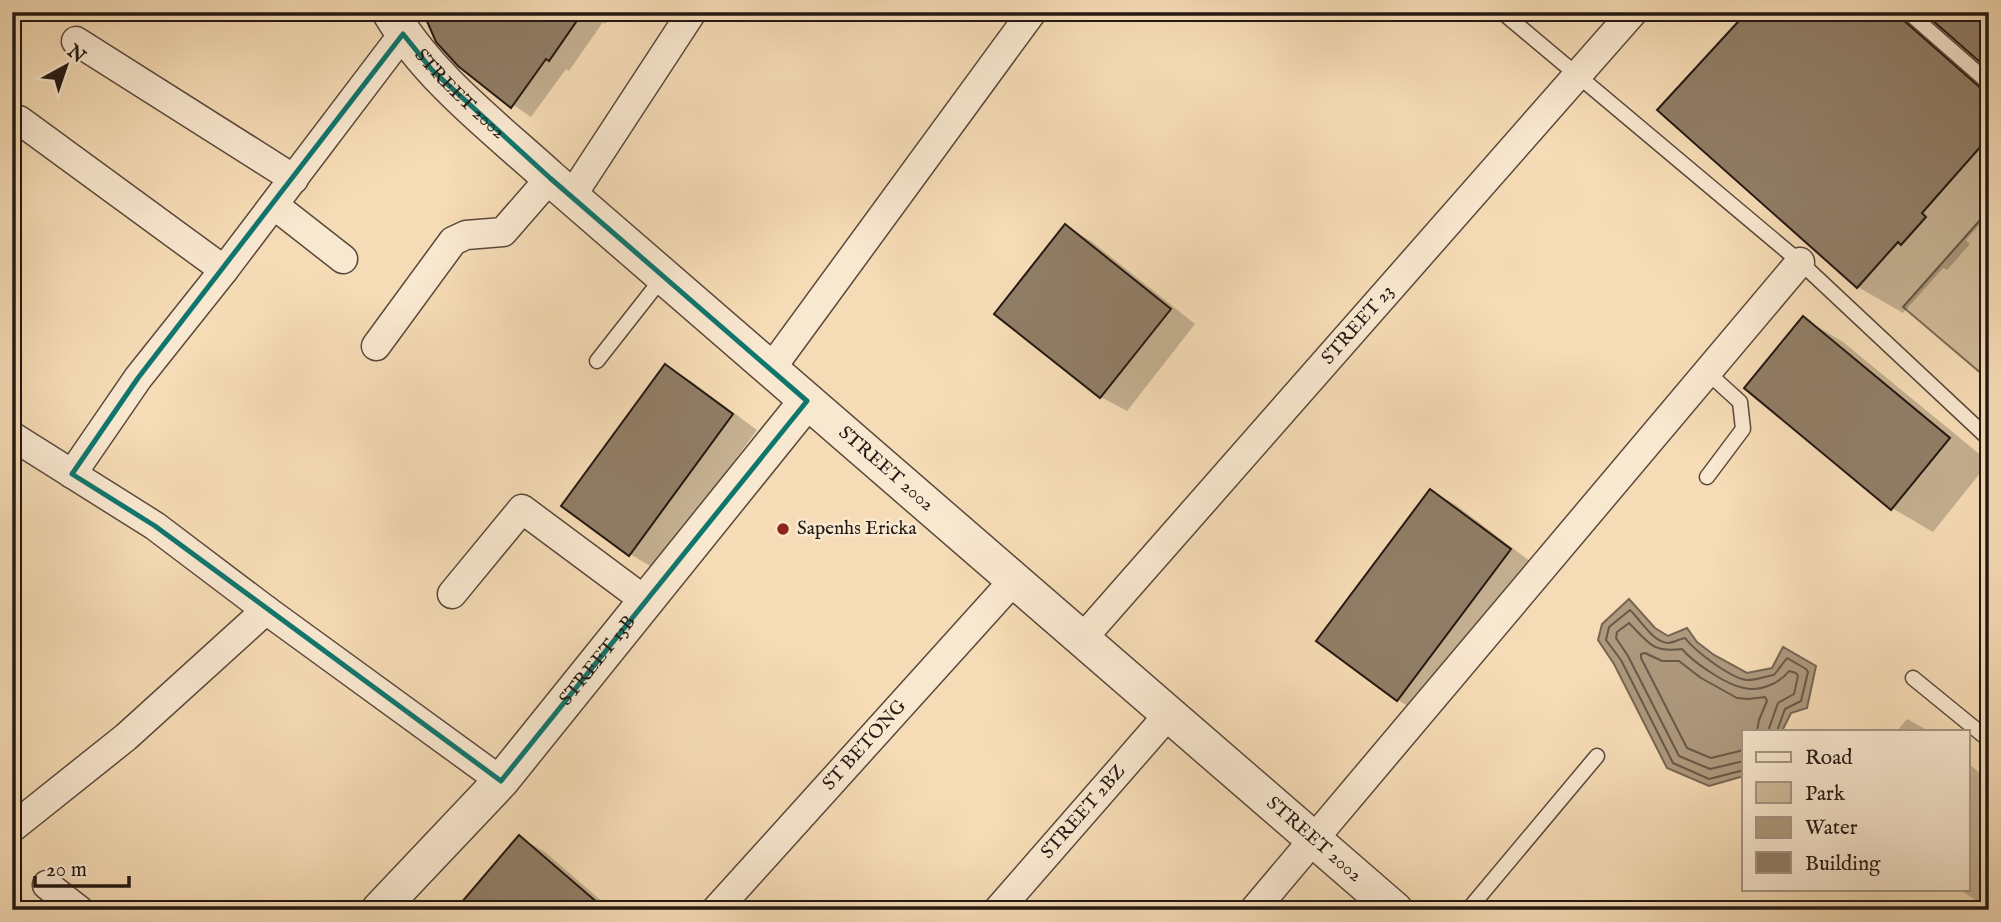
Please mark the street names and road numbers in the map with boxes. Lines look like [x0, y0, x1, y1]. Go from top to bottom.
street label: STREET 2002 [409, 44, 510, 145]
street label: STREET 23 [1316, 280, 1399, 370]
street label: STREET 2002 [833, 421, 939, 517]
street label: STREET 13B [554, 611, 641, 711]
street label: ST BETONG [818, 695, 912, 796]
street label: STREET 2BZ [1036, 760, 1131, 864]
street label: STREET 2002 [1261, 792, 1367, 888]

